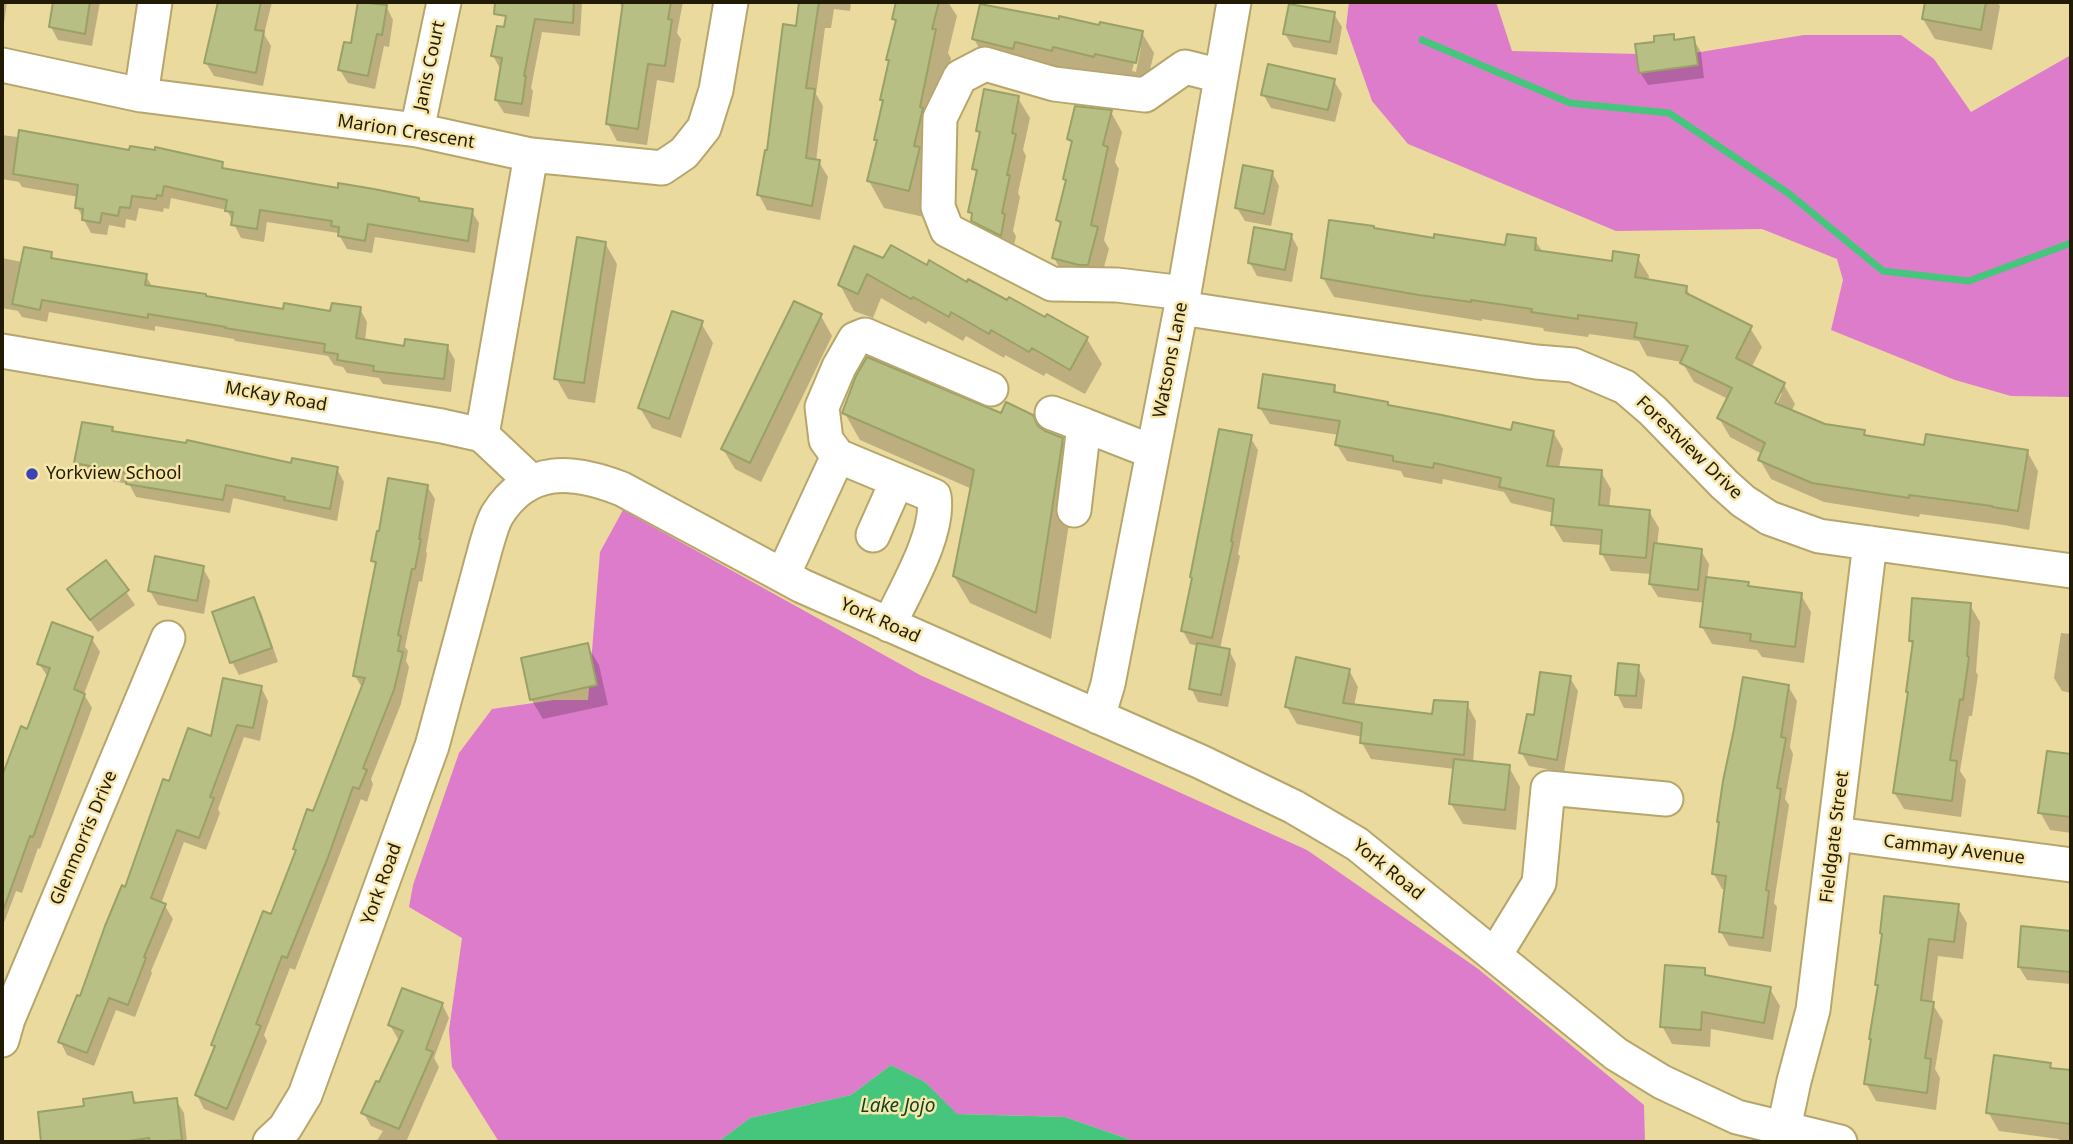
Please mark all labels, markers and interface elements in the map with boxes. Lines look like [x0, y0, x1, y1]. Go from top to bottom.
street label: Janis Court [410, 19, 450, 113]
street label: Marion Crescent [336, 110, 476, 154]
street label: Watsons Lane [1149, 300, 1193, 420]
street label: McKay Road [223, 377, 329, 417]
street label: Forestview Drive [1631, 392, 1747, 504]
place label: Yorkview School [46, 463, 182, 485]
marker: Yorkview School [24, 466, 40, 482]
street label: York Road [837, 594, 923, 648]
street label: Glenmorris Drive [46, 767, 122, 909]
street label: Fieldgate Street [1816, 770, 1854, 904]
street label: Cammay Avenue [1882, 831, 2026, 869]
street label: York Road [1348, 835, 1428, 905]
street label: York Road [357, 840, 407, 928]
water label: Lake Jojo [861, 1096, 935, 1118]

